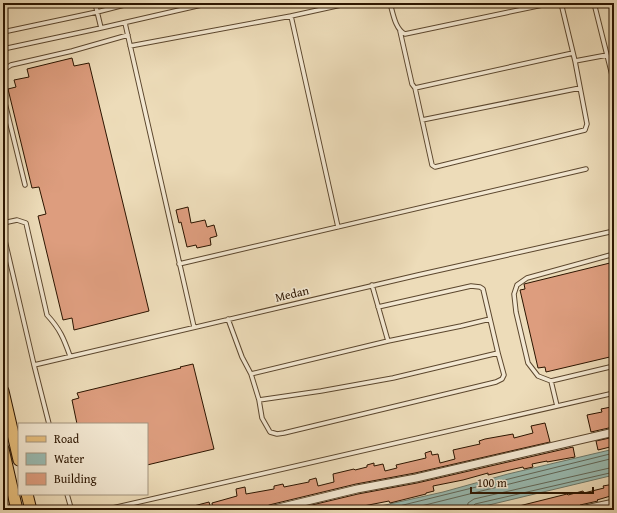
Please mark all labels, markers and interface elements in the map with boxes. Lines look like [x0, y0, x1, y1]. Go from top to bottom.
street label: Medan [273, 281, 311, 306]
legend [18, 423, 148, 495]
text: Road [54, 430, 80, 447]
text: Water [54, 450, 84, 467]
scale bar [471, 469, 593, 495]
text: Building [54, 470, 97, 487]
text: 100 m [477, 474, 507, 491]

